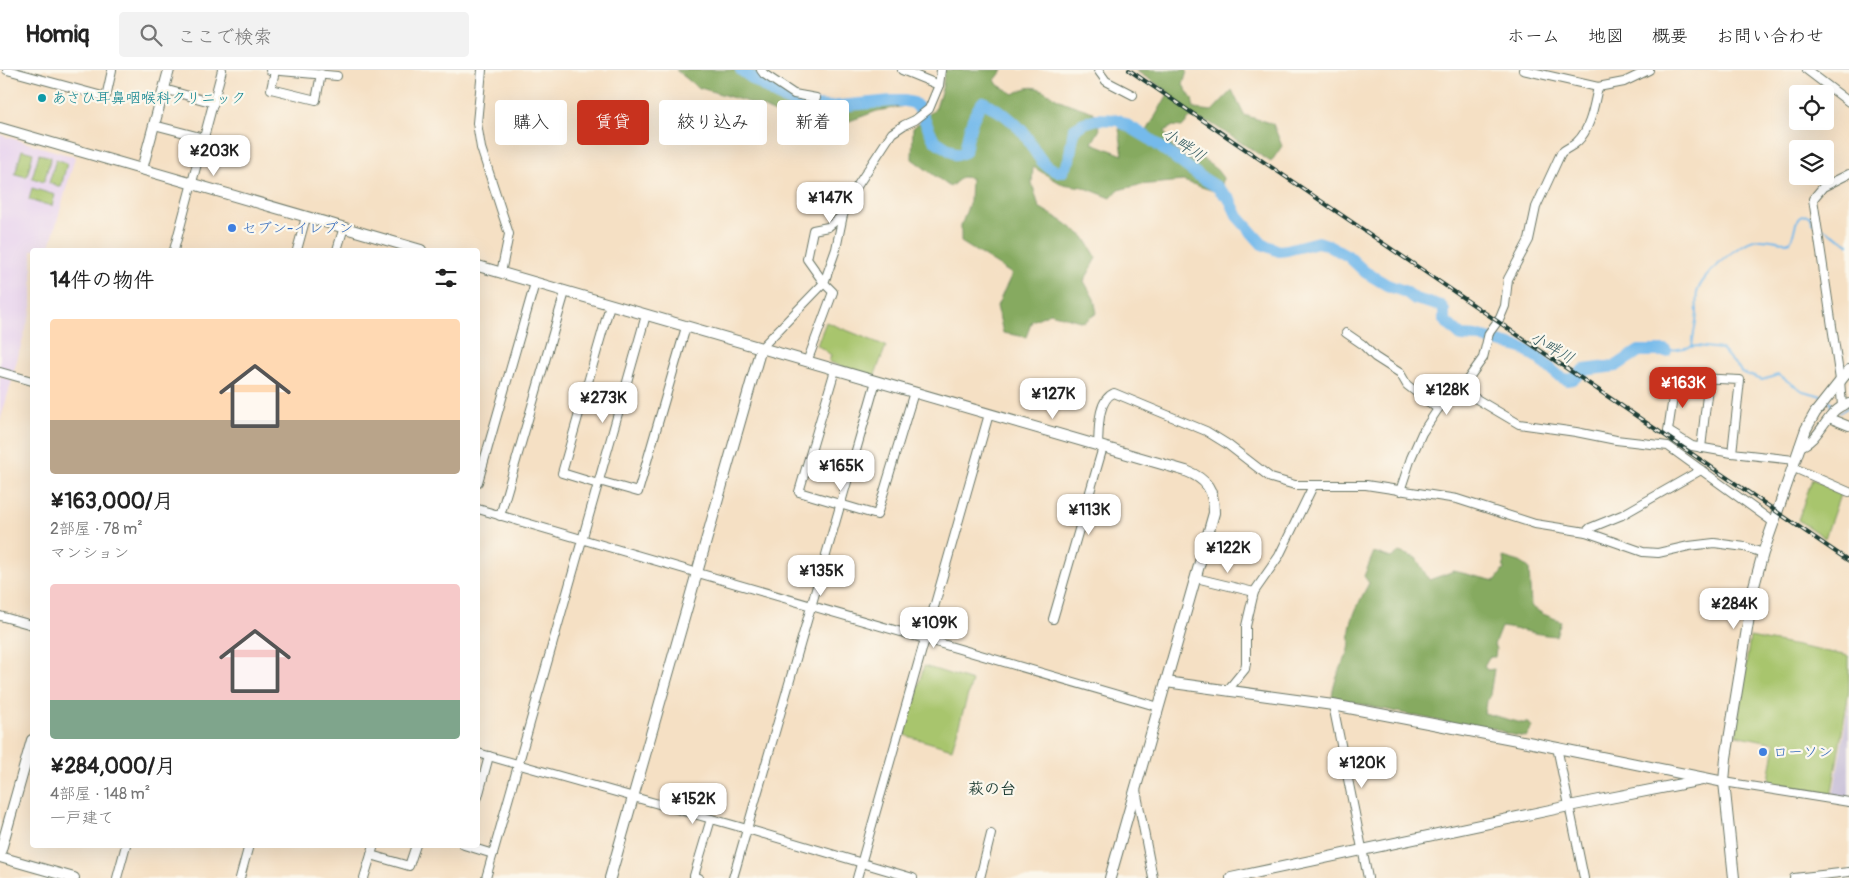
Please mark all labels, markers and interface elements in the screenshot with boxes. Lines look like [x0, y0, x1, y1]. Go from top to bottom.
search box [119, 12, 469, 57]
text: Homiq [25, 20, 89, 49]
icon: search [137, 21, 165, 49]
text: ここで検索 [177, 25, 272, 49]
text: ホーム [1507, 25, 1560, 48]
text: 地図 [1588, 25, 1624, 48]
text: 概要 [1652, 25, 1688, 48]
text: お問い合わせ [1716, 25, 1824, 48]
map controls [1789, 85, 1834, 185]
button: locate [1789, 85, 1834, 130]
place label: あさひ耳鼻咽喉科クリニック [52, 89, 246, 108]
marker: あさひ耳鼻咽喉科クリニック [36, 92, 48, 104]
chip: 購入 [495, 100, 567, 145]
chip: 賃貸 [577, 100, 649, 145]
chip: 絞り込み [659, 100, 767, 145]
chip: 新着 [777, 100, 849, 145]
water label: 小畔川 [1159, 123, 1209, 167]
pin: ¥203K [179, 134, 249, 177]
button: layers [1789, 140, 1834, 185]
text: ¥203K [189, 141, 239, 161]
pin: ¥147K [795, 182, 865, 224]
text: ¥147K [808, 188, 852, 208]
place label: セブン-イレブン [242, 219, 353, 238]
marker: セブン-イレブン [226, 222, 238, 234]
icon: filters [432, 264, 460, 292]
text: 14件の物件 [50, 267, 154, 294]
water label: 小畔川 [1526, 327, 1578, 369]
icon: home [210, 351, 300, 441]
pin: ¥163K [1648, 366, 1718, 409]
text: ¥163K [1660, 373, 1706, 393]
pin: ¥128K [1412, 374, 1482, 416]
pin: ¥127K [1018, 378, 1088, 420]
text: ¥128K [1425, 380, 1469, 400]
pin: ¥273K [568, 382, 638, 424]
text: ¥127K [1031, 384, 1075, 404]
text: ¥273K [579, 388, 627, 408]
pin: ¥165K [806, 450, 876, 492]
text: ¥165K [819, 456, 864, 476]
text: ¥163,000/月 [50, 488, 174, 515]
pin: ¥113K [1054, 494, 1124, 536]
text: ¥113K [1068, 500, 1110, 520]
text: 2部屋 · 78 m² [50, 519, 143, 539]
pin: ¥122K [1193, 532, 1263, 574]
text: ¥122K [1206, 538, 1250, 558]
text: マンション [50, 543, 129, 563]
pin: ¥135K [786, 554, 856, 597]
text: ¥135K [799, 561, 843, 581]
pin: ¥284K [1699, 588, 1769, 630]
text: ¥284K [1710, 594, 1758, 614]
pin: ¥109K [899, 606, 969, 649]
text: ¥109K [911, 613, 957, 633]
icon: home [210, 616, 300, 706]
place label: ローソン [1773, 743, 1833, 762]
pin: ¥120K [1327, 746, 1397, 789]
marker: ローソン [1757, 746, 1769, 758]
text: ¥284,000/月 [50, 753, 176, 780]
text: ¥120K [1339, 753, 1385, 773]
district label: 萩の台 [968, 779, 1016, 799]
pin: ¥152K [658, 782, 728, 825]
text: 4部屋 · 148 m² [50, 784, 150, 804]
text: ¥152K [671, 789, 715, 809]
text: 一戸建て [50, 808, 114, 828]

